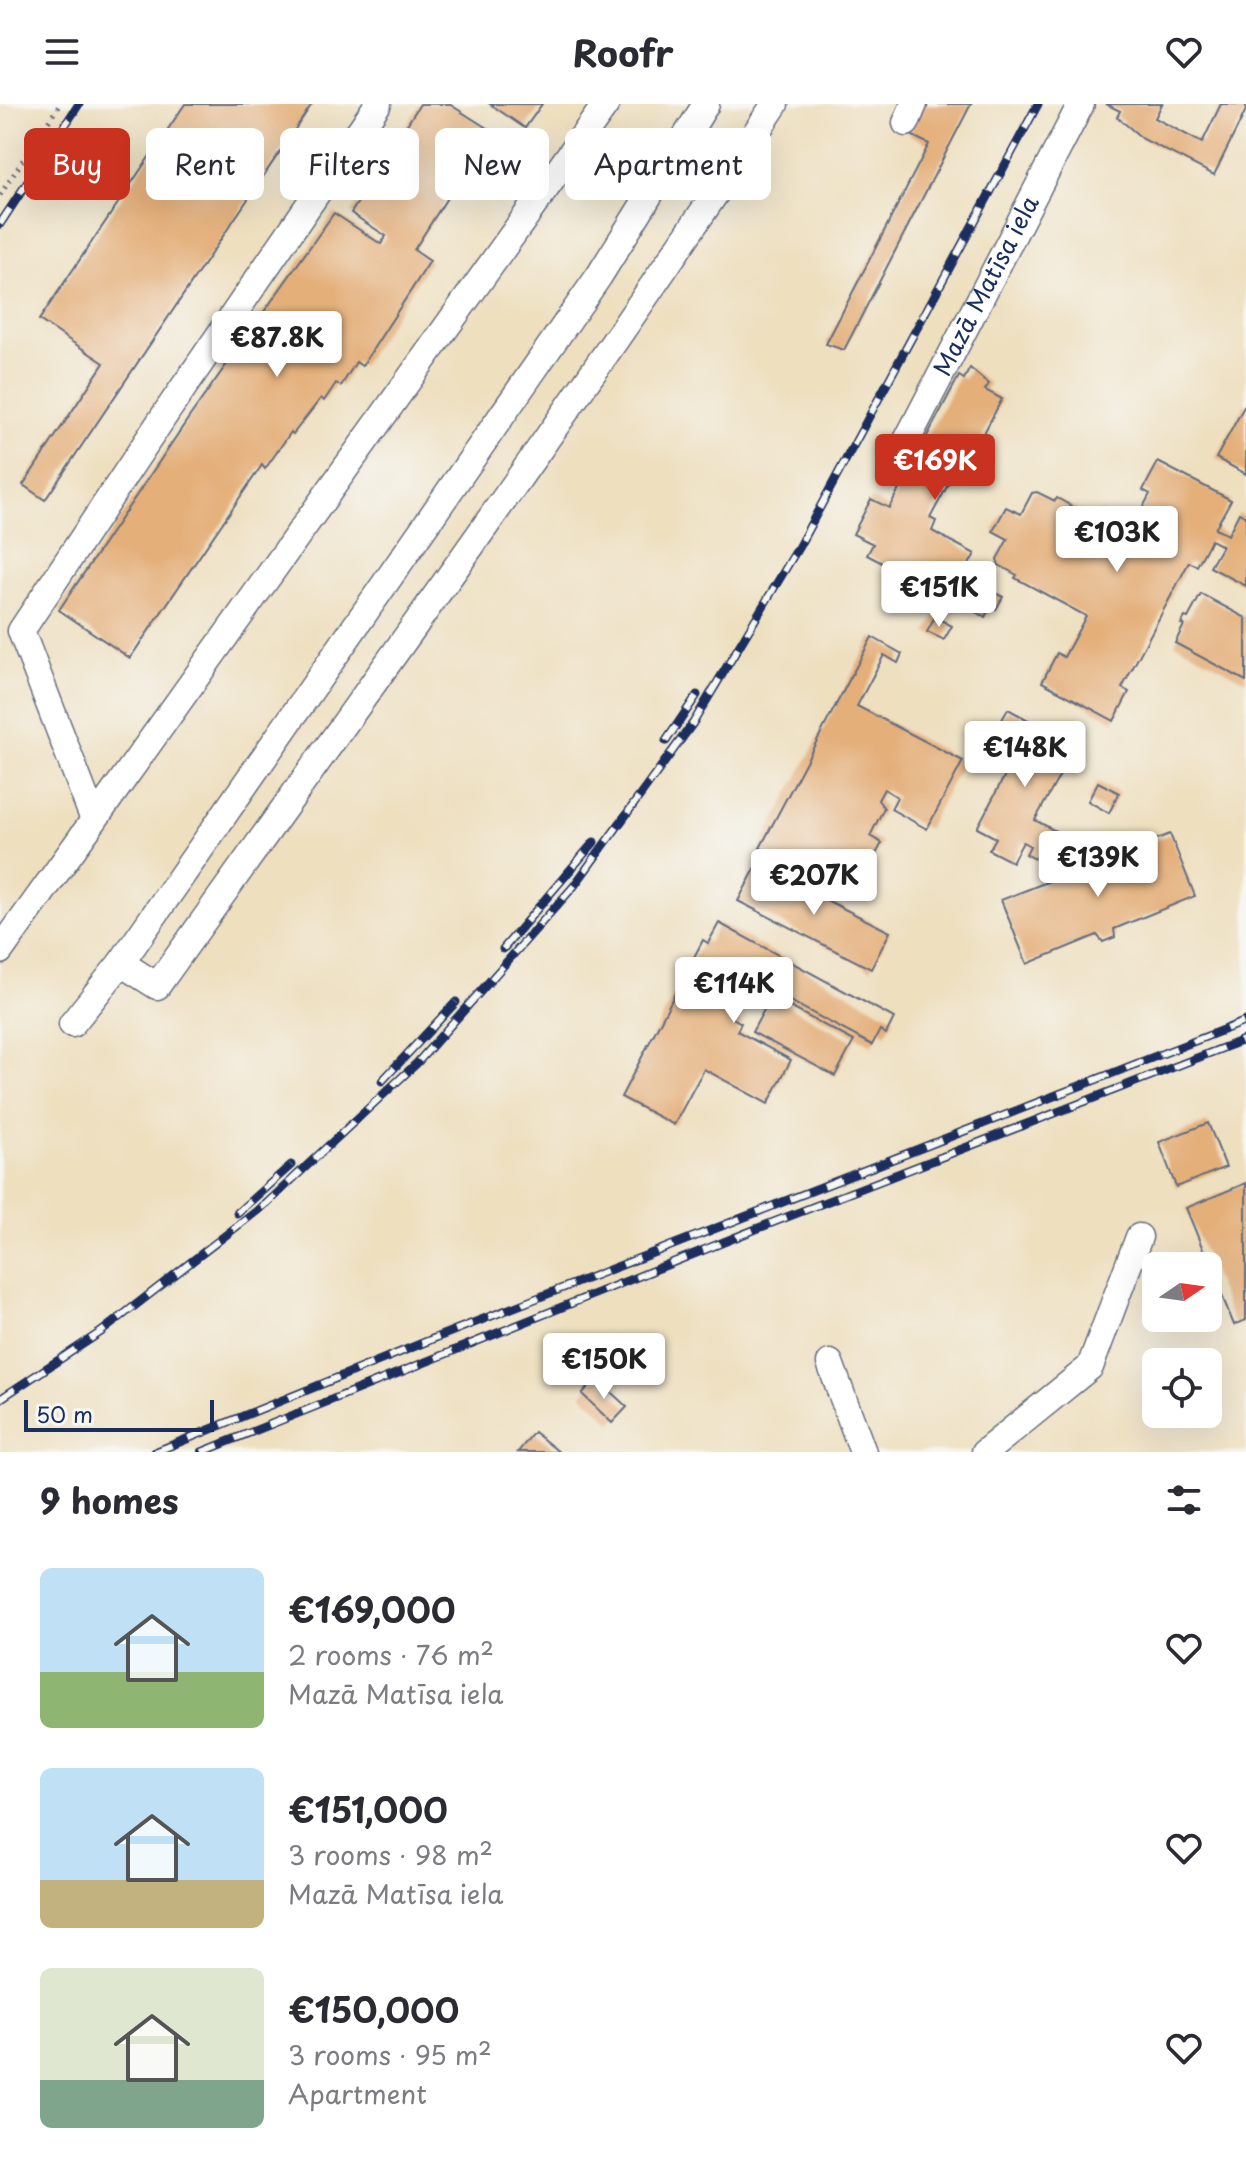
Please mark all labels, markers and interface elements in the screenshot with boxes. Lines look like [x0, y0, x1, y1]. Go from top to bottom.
text: Roofr [572, 25, 674, 79]
icon: menu [40, 30, 84, 74]
icon: heart [1162, 30, 1206, 74]
chip: Buy [24, 128, 130, 200]
chip: Rent [146, 128, 264, 200]
chip: Filters [280, 128, 419, 200]
chip: New [435, 128, 549, 200]
chip: Apartment [565, 128, 771, 200]
street label: Mazā Matīsa iela [923, 189, 1047, 382]
pin: €87.8K [212, 311, 342, 379]
text: €87.8K [230, 317, 324, 356]
pin: €169K [879, 434, 991, 502]
text: €169K [893, 440, 977, 479]
pin: €103K [1061, 506, 1173, 574]
text: €103K [1074, 512, 1160, 551]
pin: €151K [883, 561, 995, 629]
text: €151K [899, 567, 979, 606]
pin: €148K [969, 721, 1081, 789]
text: €148K [983, 727, 1067, 766]
pin: €139K [1042, 831, 1154, 899]
text: €139K [1057, 837, 1139, 876]
pin: €207K [758, 849, 870, 917]
text: €207K [769, 855, 859, 894]
pin: €114K [678, 957, 790, 1025]
text: €114K [693, 963, 775, 1002]
north arrow [1142, 1252, 1222, 1332]
map controls [1142, 1252, 1222, 1428]
pin: €150K [548, 1333, 660, 1401]
text: €150K [561, 1339, 647, 1378]
button: locate [1142, 1348, 1222, 1428]
scale bar [24, 1396, 214, 1432]
text: 50 m [36, 1397, 93, 1430]
text: 9 homes [40, 1474, 179, 1526]
icon: filters [1162, 1478, 1206, 1522]
text: €169,000 [288, 1583, 456, 1635]
icon: home [104, 1600, 200, 1696]
icon: heart [1162, 1626, 1206, 1670]
text: 2 rooms · 76 m² [288, 1635, 494, 1674]
text: Mazā Matīsa iela [288, 1674, 503, 1713]
text: €151,000 [288, 1783, 448, 1835]
icon: home [104, 1800, 200, 1896]
icon: heart [1162, 1826, 1206, 1870]
text: 3 rooms · 98 m² [288, 1835, 493, 1874]
text: Mazā Matīsa iela [288, 1874, 503, 1913]
text: €150,000 [288, 1983, 459, 2035]
icon: home [104, 2000, 200, 2096]
icon: heart [1162, 2026, 1206, 2070]
text: 3 rooms · 95 m² [288, 2035, 492, 2074]
text: Apartment [288, 2074, 427, 2113]

